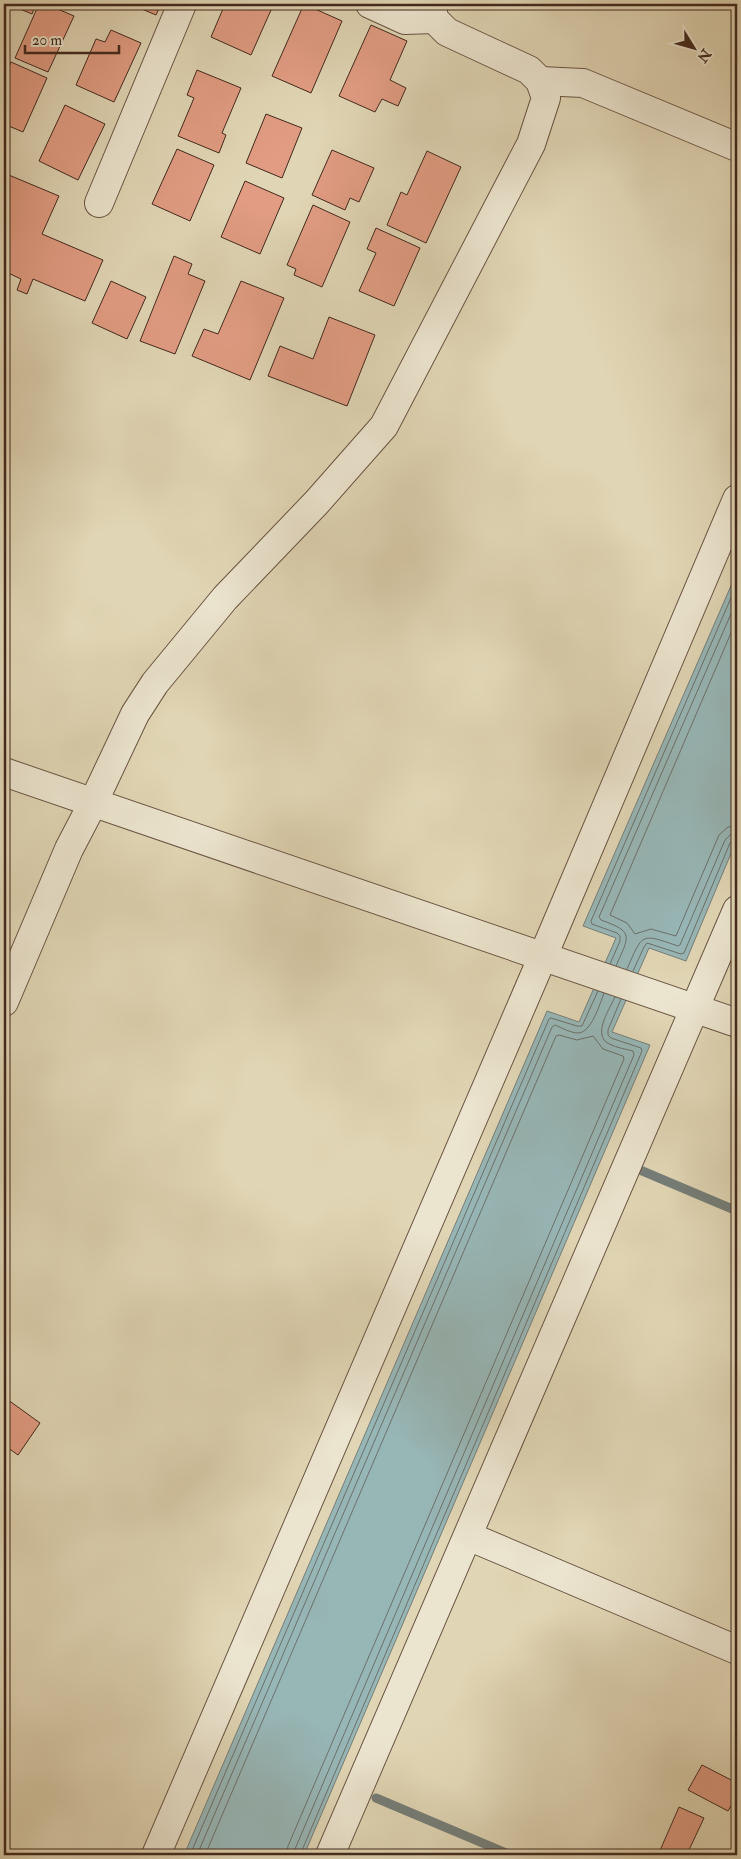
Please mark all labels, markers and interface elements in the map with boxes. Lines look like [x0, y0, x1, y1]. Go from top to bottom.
scale bar [25, 22, 119, 54]
north arrow [668, 22, 718, 72]
text: 20 m [32, 31, 62, 50]
text: N [693, 45, 715, 66]

